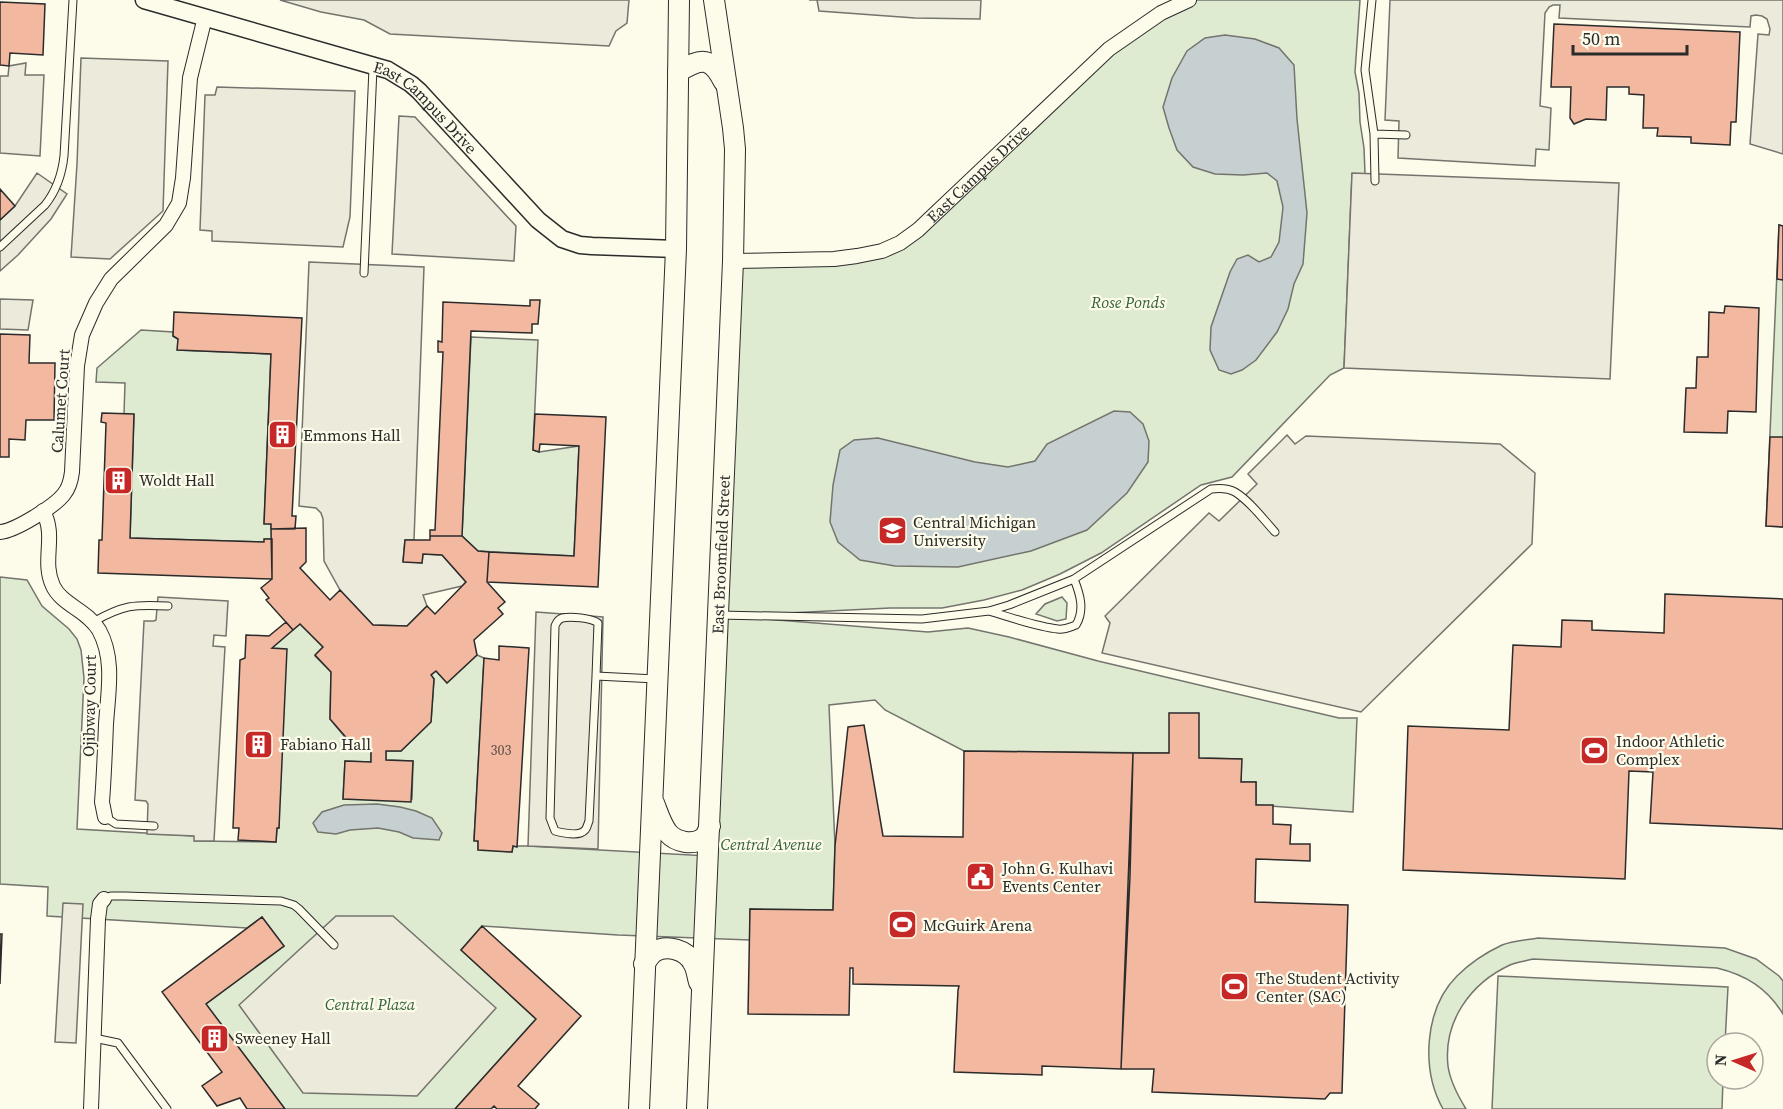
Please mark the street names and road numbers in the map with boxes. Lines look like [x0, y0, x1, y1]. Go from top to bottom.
street label: East Campus Drive [371, 55, 482, 158]
street label: East Campus Drive [922, 119, 1034, 227]
street label: Calumet Court [45, 348, 75, 454]
street label: East Broomfield Street [706, 474, 735, 634]
street label: Ojibway Court [77, 654, 101, 757]

